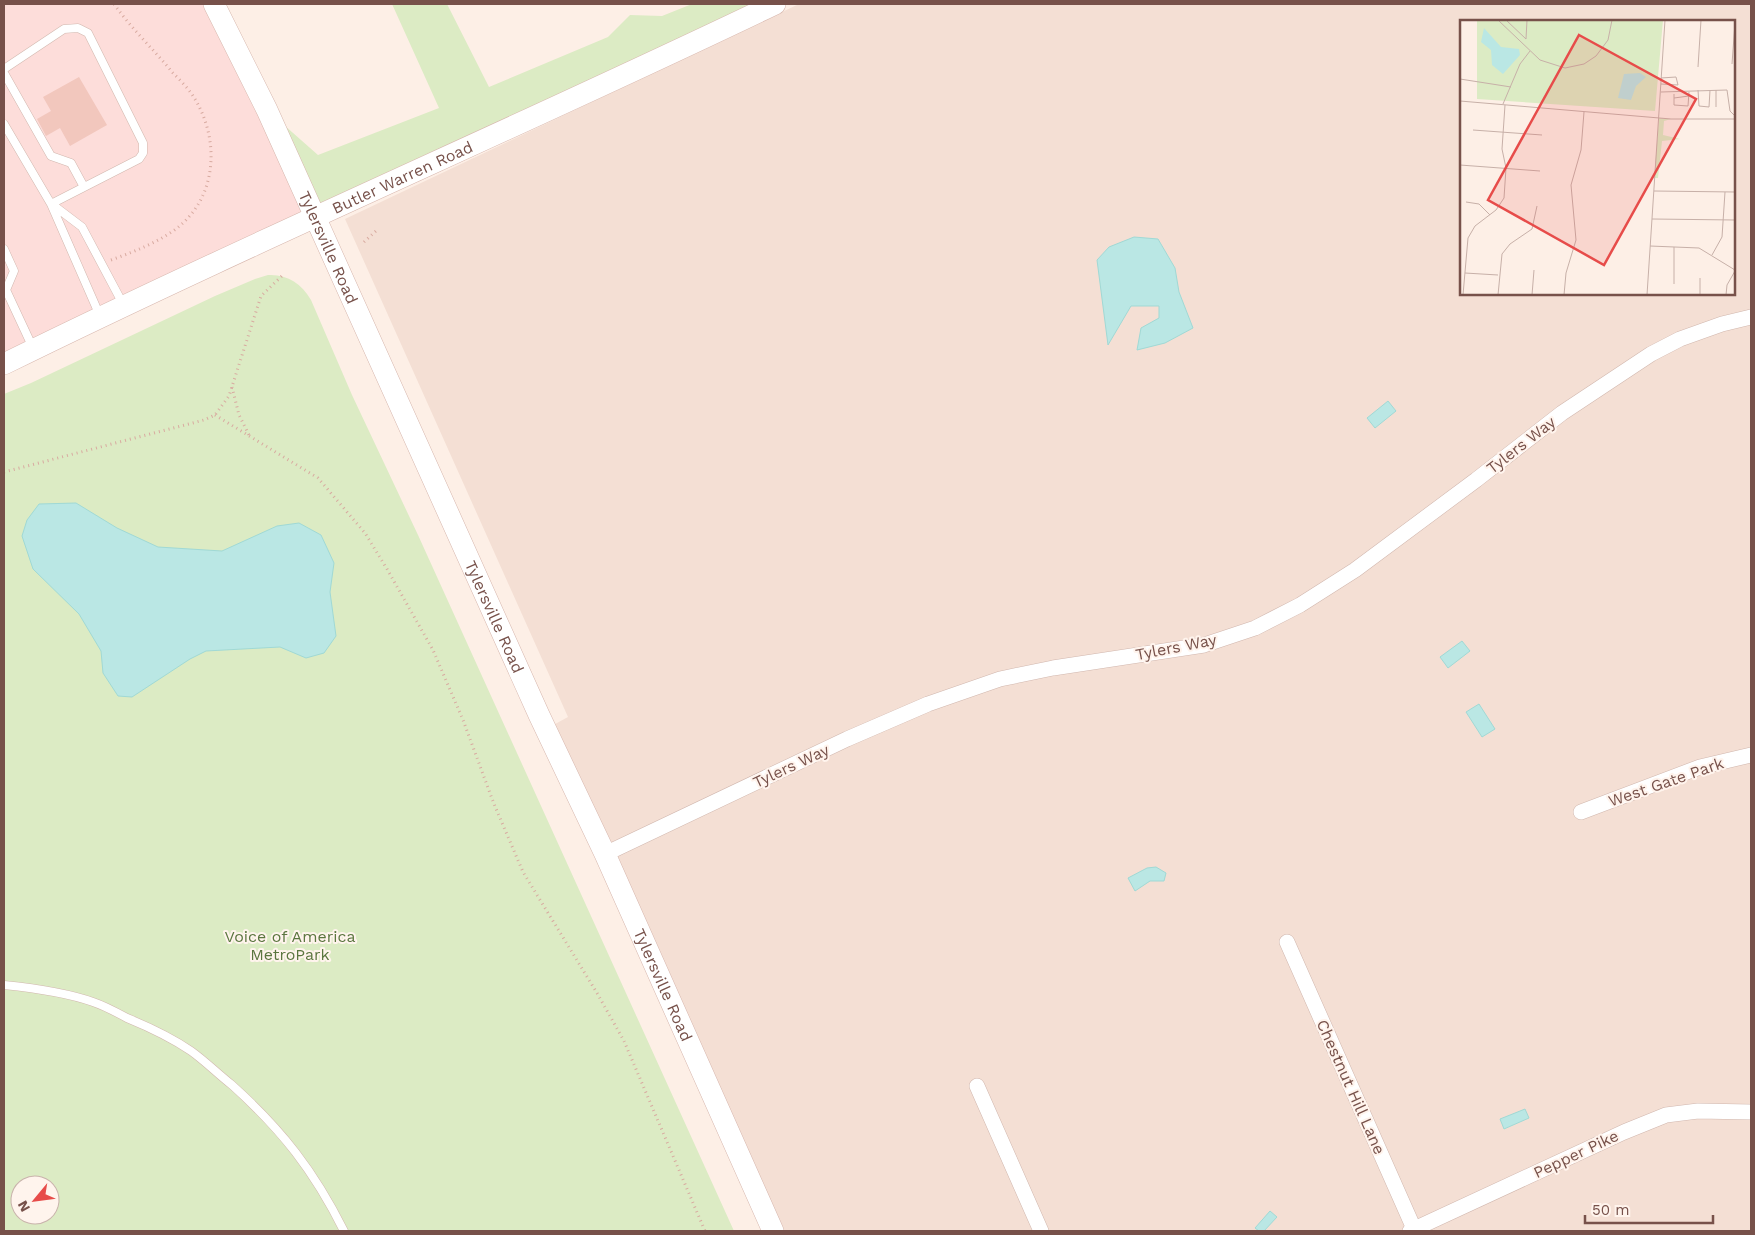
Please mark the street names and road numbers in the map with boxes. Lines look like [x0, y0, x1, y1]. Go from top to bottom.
street label: Butler Warren Road [329, 137, 476, 217]
street label: Tylersville Road [295, 188, 362, 307]
street label: Tylers Way [1483, 412, 1560, 478]
street label: Tylersville Road [461, 557, 528, 676]
street label: Tylers Way [1134, 630, 1219, 664]
street label: Tylers Way [750, 740, 833, 792]
street label: West Gate Park [1606, 753, 1726, 811]
street label: Tylersville Road [630, 926, 697, 1044]
street label: Chestnut Hill Lane [1313, 1017, 1389, 1157]
street label: Pepper Pike [1530, 1126, 1622, 1182]

